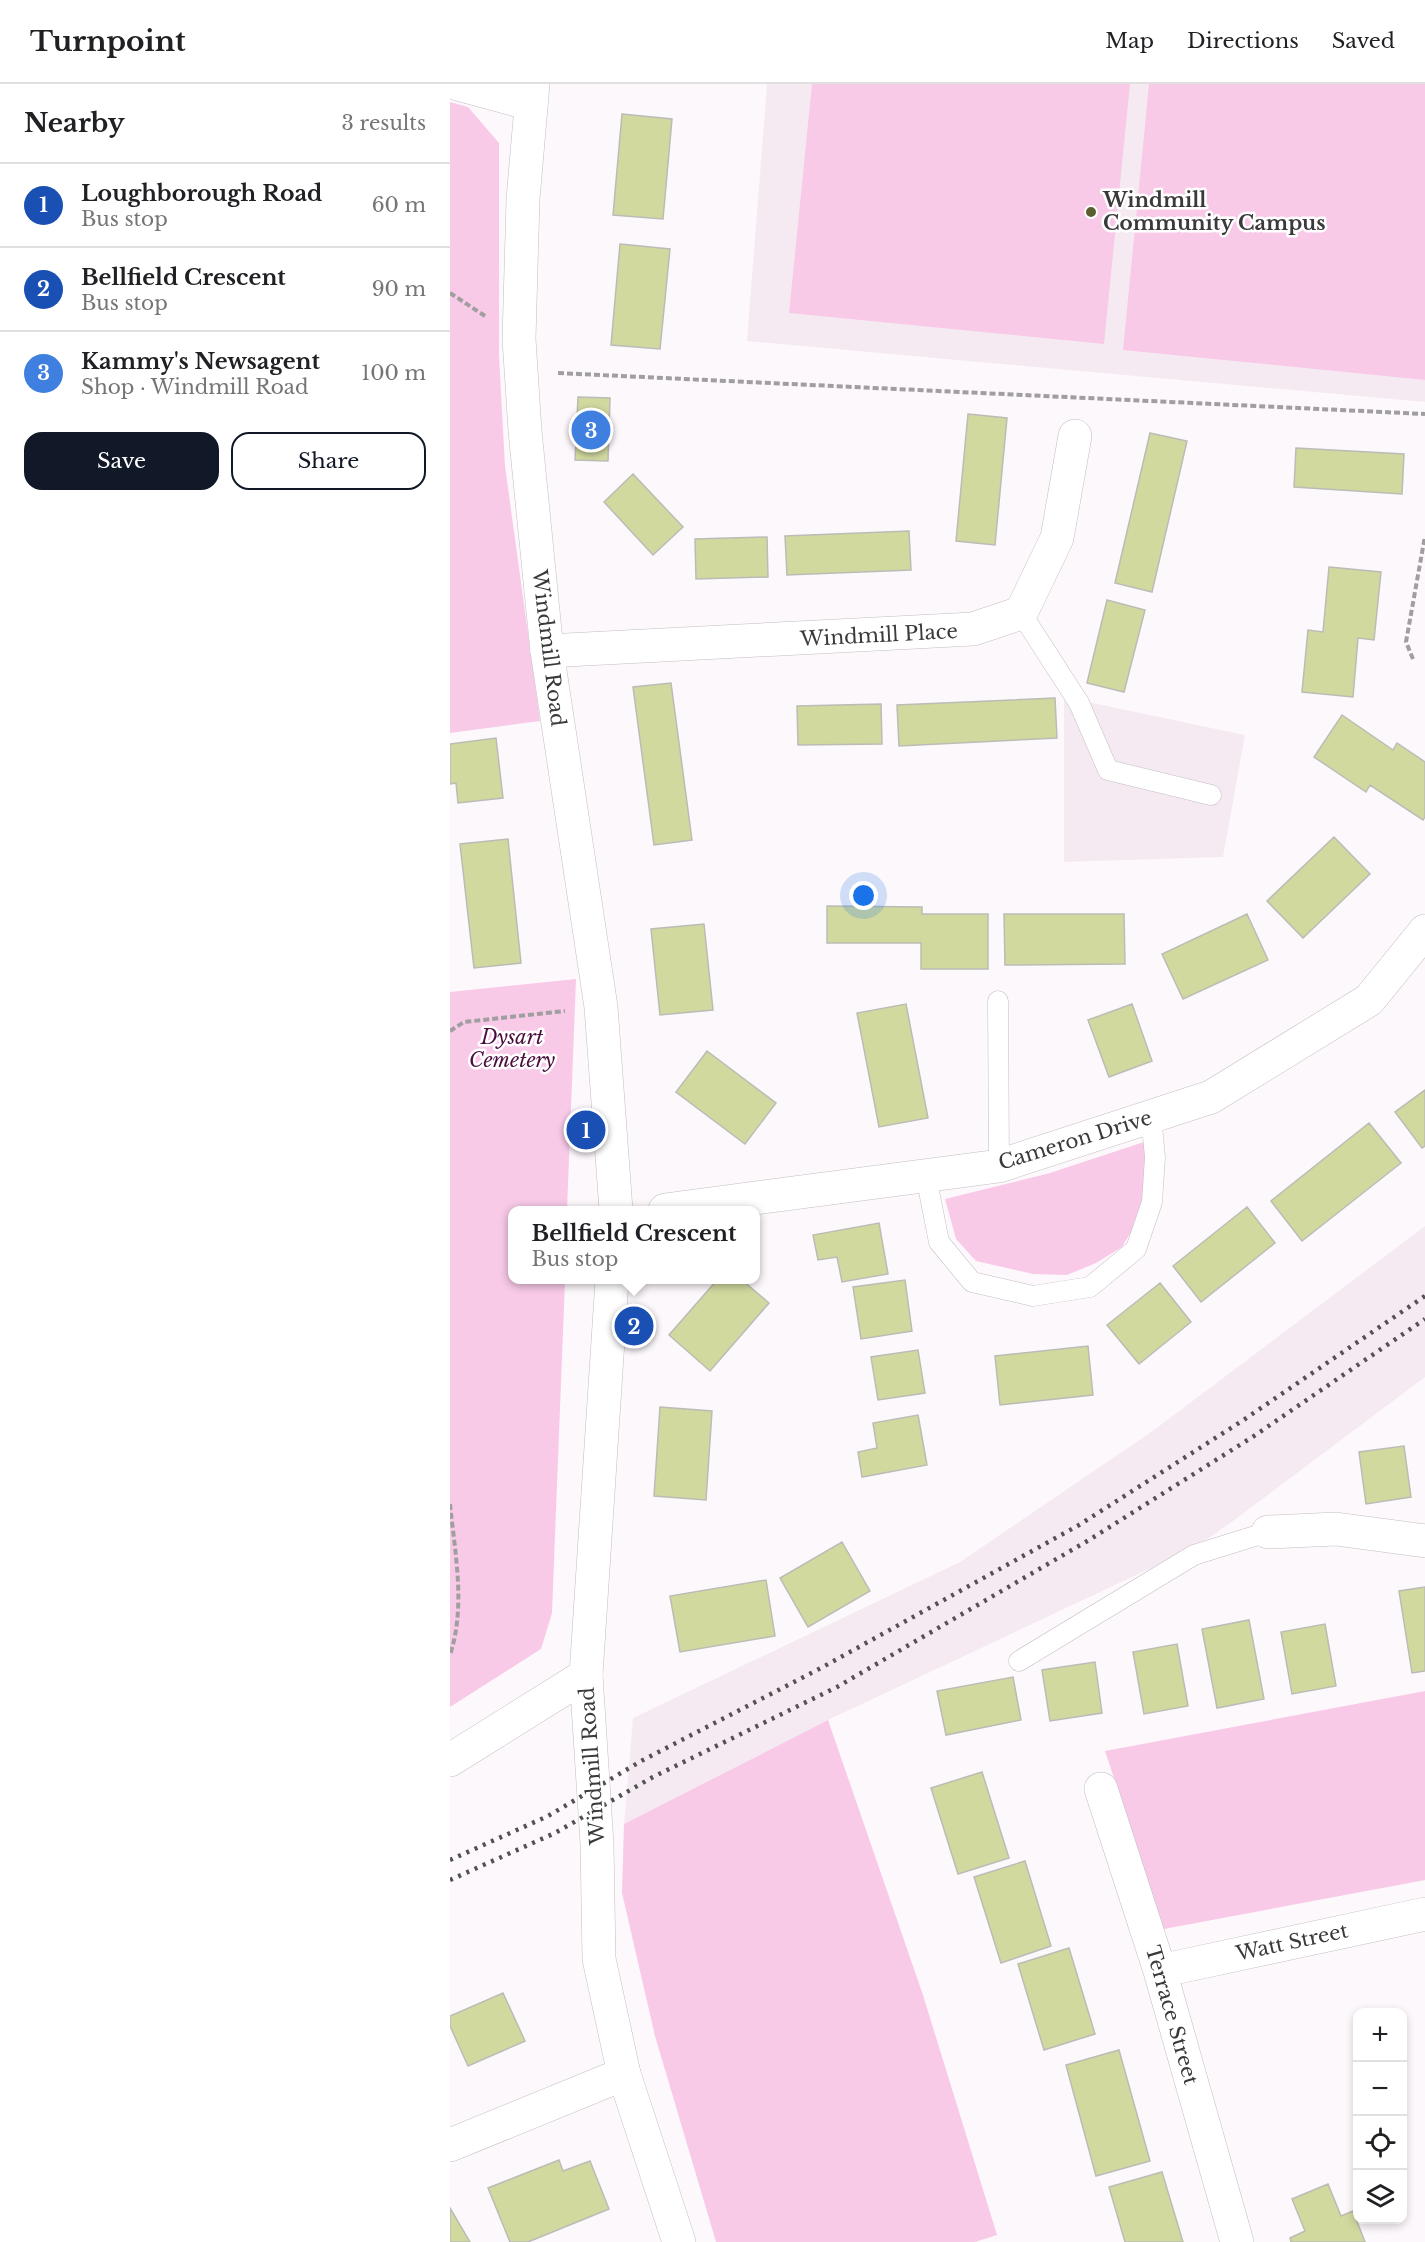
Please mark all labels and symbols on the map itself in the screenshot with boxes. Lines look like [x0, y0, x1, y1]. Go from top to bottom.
place label: Windmill Community Campus [1102, 188, 1326, 235]
marker: Windmill Community Campus [1084, 205, 1098, 219]
pin: 3 [572, 408, 610, 452]
street label: Windmill Road [527, 567, 571, 728]
street label: Windmill Place [798, 619, 959, 651]
your location [849, 881, 878, 910]
park label: Dysart Cemetery [469, 1025, 556, 1072]
street label: Cameron Drive [995, 1105, 1155, 1175]
pin: 1 [566, 1108, 606, 1152]
pin: 2 [614, 1304, 654, 1348]
street label: Windmill Road [575, 1687, 610, 1846]
street label: Watt Street [1233, 1918, 1351, 1966]
street label: Terrace Street [1141, 1943, 1203, 2088]

